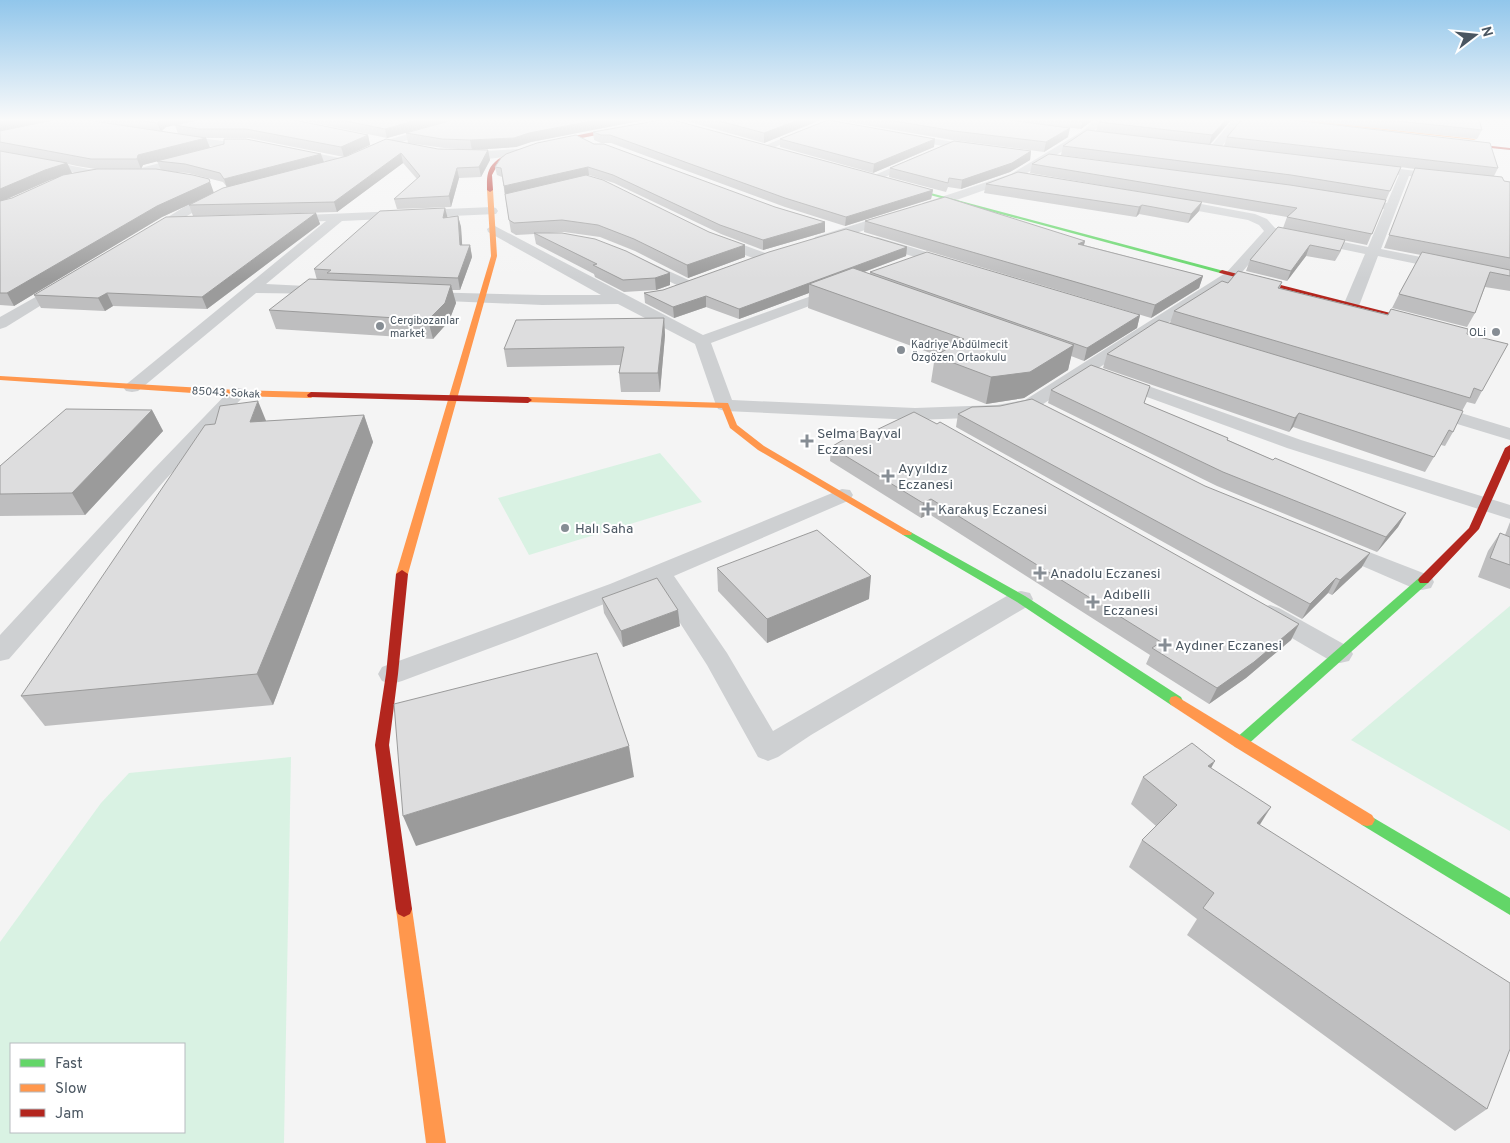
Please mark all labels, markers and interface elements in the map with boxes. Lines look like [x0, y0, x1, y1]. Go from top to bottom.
north arrow [1450, 10, 1500, 60]
text: N [1476, 25, 1496, 39]
place label: Cergibozanlar market [390, 314, 460, 341]
marker: Cergibozanlar market [374, 320, 386, 332]
place label: OLi [1469, 326, 1486, 340]
marker: OLi [1490, 326, 1502, 338]
place label: Kadriye Abdülmecit Özgözen Ortaokulu [911, 338, 1008, 365]
marker: Kadriye Abdülmecit Özgözen Ortaokulu [895, 344, 907, 356]
street label: 85043. Sokak [191, 384, 261, 402]
place label: Selma Bayval Eczanesi [817, 426, 901, 459]
marker: Selma Bayval Eczanesi [801, 435, 813, 447]
place label: Ayyıldız Eczanesi [898, 461, 953, 494]
marker: Ayyıldız Eczanesi [882, 470, 894, 482]
place label: Karakuş Eczanesi [938, 502, 1047, 519]
marker: Karakuş Eczanesi [922, 503, 934, 515]
place label: Halı Saha [575, 521, 633, 538]
marker: Halı Saha [559, 522, 571, 534]
place label: Anadolu Eczanesi [1050, 566, 1161, 583]
marker: Anadolu Eczanesi [1034, 567, 1046, 579]
place label: Adıbelli Eczanesi [1103, 587, 1158, 620]
marker: Adıbelli Eczanesi [1087, 596, 1099, 608]
place label: Aydıner Eczanesi [1175, 638, 1282, 655]
marker: Aydıner Eczanesi [1159, 639, 1171, 651]
legend [10, 1043, 185, 1133]
text: Fast [55, 1055, 83, 1074]
text: Slow [55, 1080, 87, 1099]
text: Jam [55, 1105, 84, 1124]

